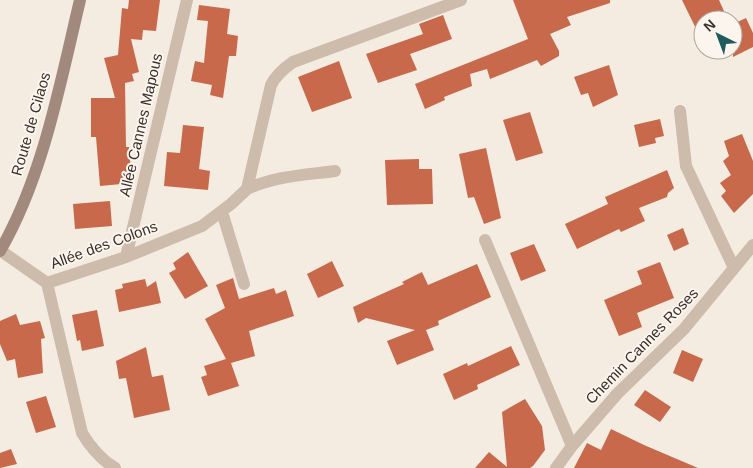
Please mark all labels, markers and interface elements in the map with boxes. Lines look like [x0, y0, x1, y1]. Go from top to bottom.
north arrow [693, 10, 743, 60]
text: N [700, 16, 718, 35]
street label: Allée Cannes Mapous [116, 51, 165, 198]
street label: Route de Cilaos [8, 70, 53, 178]
street label: Allée des Colons [48, 217, 160, 272]
street label: Chemin Cannes Roses [582, 284, 701, 407]

